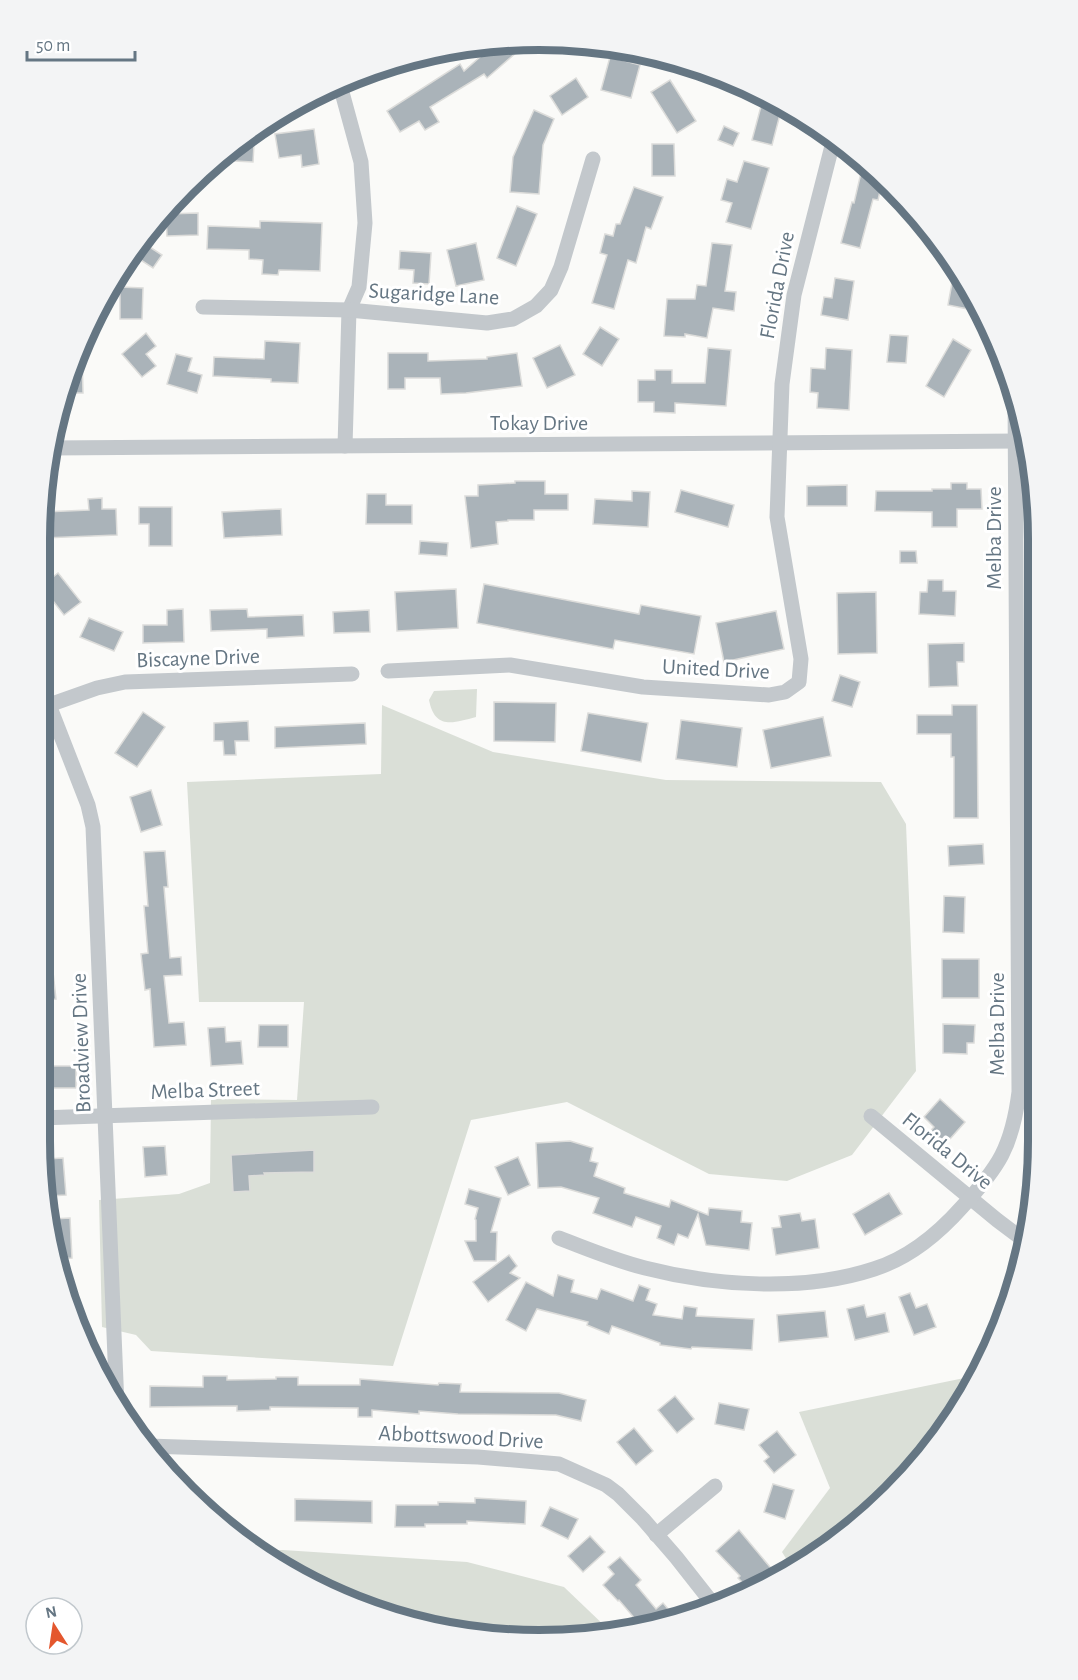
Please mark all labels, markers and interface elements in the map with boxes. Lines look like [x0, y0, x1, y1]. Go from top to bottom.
scale bar [27, 24, 135, 62]
text: 50 m [36, 37, 70, 55]
street label: Florida Drive [756, 230, 798, 341]
street label: Sugaridge Lane [368, 280, 500, 308]
street label: Tokay Drive [490, 412, 588, 434]
street label: Melba Drive [983, 486, 1005, 590]
street label: Biscayne Drive [136, 645, 260, 671]
street label: United Drive [662, 655, 770, 683]
street label: Melba Drive [986, 972, 1008, 1076]
street label: Broadview Drive [68, 973, 94, 1113]
street label: Melba Street [150, 1077, 260, 1103]
street label: Florida Drive [898, 1108, 997, 1194]
street label: Abbottswood Drive [378, 1422, 544, 1452]
north arrow [24, 1596, 84, 1656]
text: N [44, 1603, 58, 1621]

